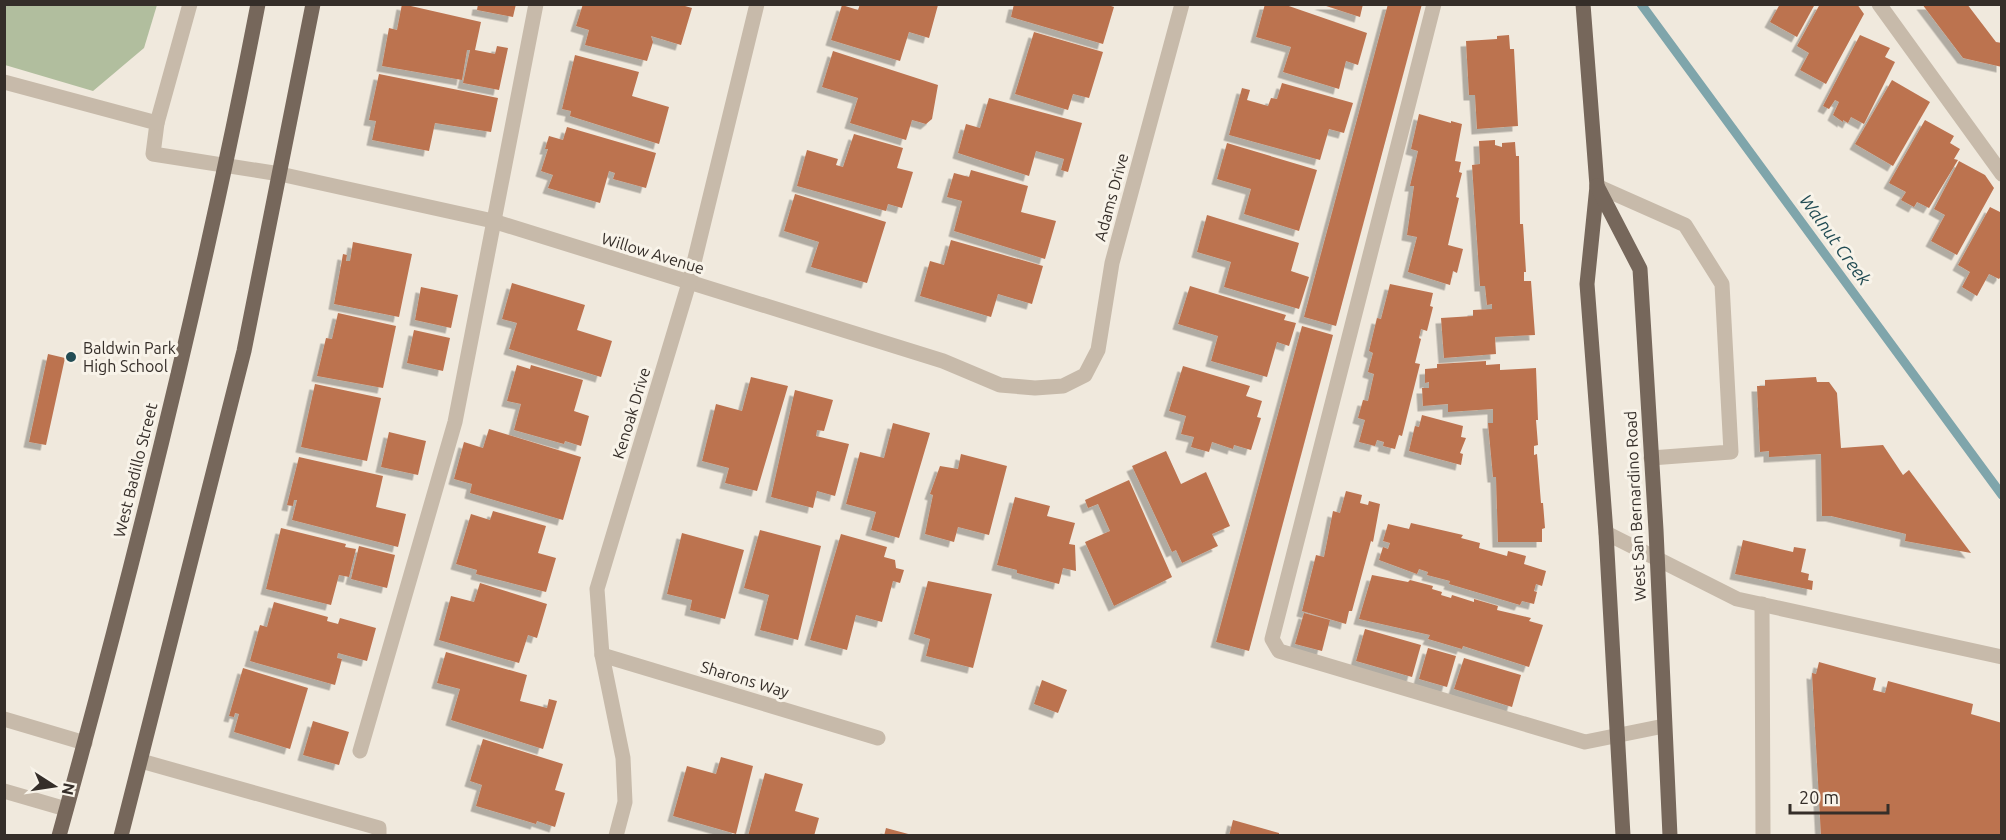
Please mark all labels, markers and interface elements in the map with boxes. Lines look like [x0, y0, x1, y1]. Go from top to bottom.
street label: Adams Drive [1091, 151, 1131, 243]
water label: Walnut Creek [1796, 190, 1876, 289]
street label: Willow Avenue [599, 229, 707, 277]
place label: Baldwin Park High School [83, 339, 176, 375]
marker: Baldwin Park High School [64, 350, 78, 364]
street label: Kenoak Drive [609, 365, 653, 461]
street label: West Badillo Street [110, 400, 161, 539]
street label: West San Bernardino Road [1621, 410, 1649, 602]
street label: Sharons Way [699, 657, 792, 701]
north arrow [24, 756, 84, 816]
scale bar [1790, 777, 1888, 815]
text: N [59, 781, 79, 797]
text: 20 m [1799, 787, 1839, 807]

